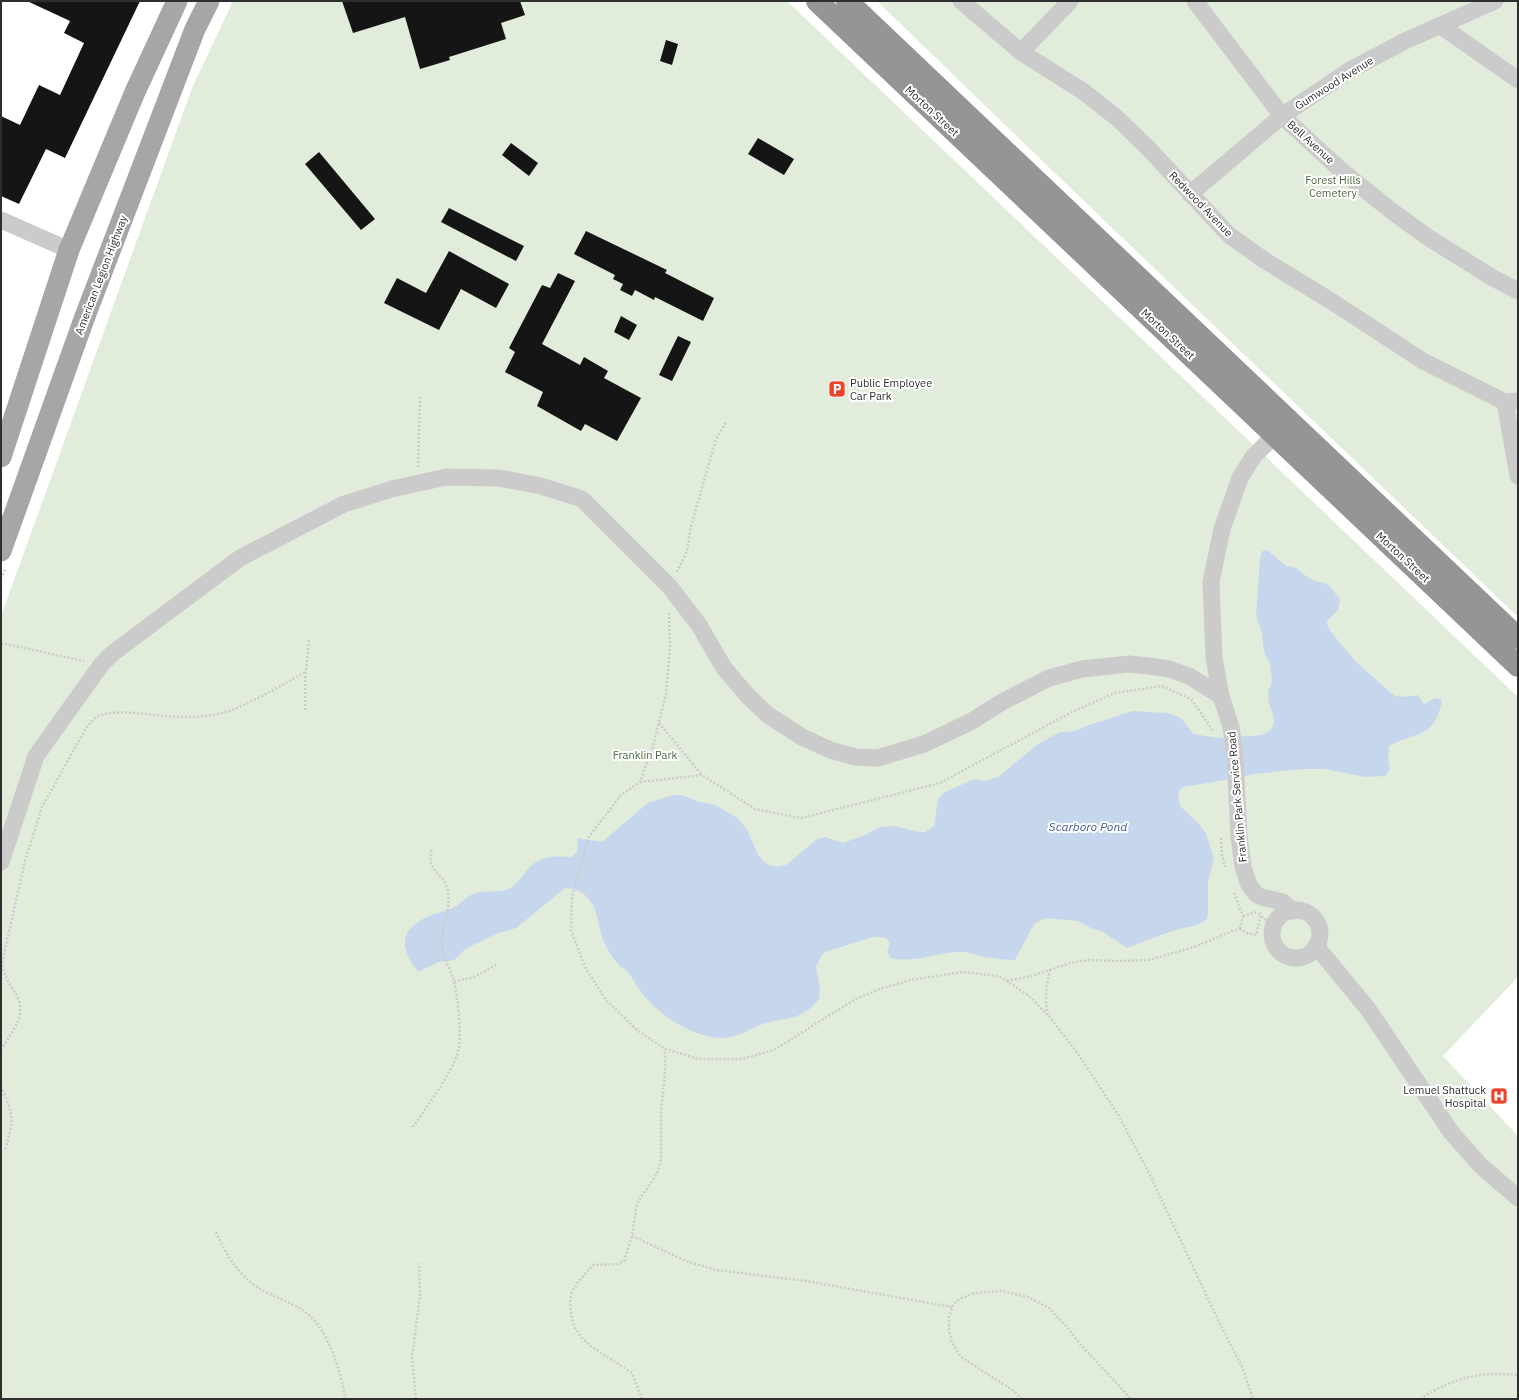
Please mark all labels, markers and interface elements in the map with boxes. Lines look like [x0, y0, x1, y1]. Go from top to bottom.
street label: Gumwood Avenue [1292, 53, 1376, 113]
street label: Morton Street [902, 83, 962, 139]
street label: Bell Avenue [1285, 117, 1337, 167]
street label: Redwood Avenue [1166, 168, 1236, 240]
park label: Forest Hills Cemetery [1305, 173, 1361, 200]
street label: American Legion Highway [72, 213, 130, 337]
street label: Morton Street [1138, 306, 1198, 362]
place label: Public Employee Car Park [850, 376, 932, 403]
parking icon: Public Employee Car Park [827, 379, 847, 399]
street label: Morton Street [1373, 529, 1433, 585]
street label: Franklin Park Service Road [1224, 731, 1250, 863]
park label: Franklin Park [613, 748, 678, 762]
water label: Scarboro Pond [1049, 819, 1127, 834]
place label: Lemuel Shattuck Hospital [1403, 1083, 1486, 1110]
hospital icon: Lemuel Shattuck Hospital [1489, 1086, 1509, 1106]

